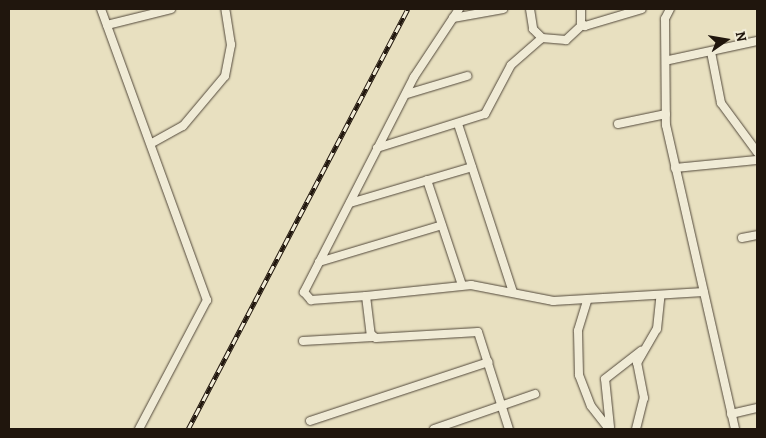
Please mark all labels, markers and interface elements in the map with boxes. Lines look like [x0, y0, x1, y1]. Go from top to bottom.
north arrow [701, 15, 751, 65]
text: N [731, 29, 752, 44]

